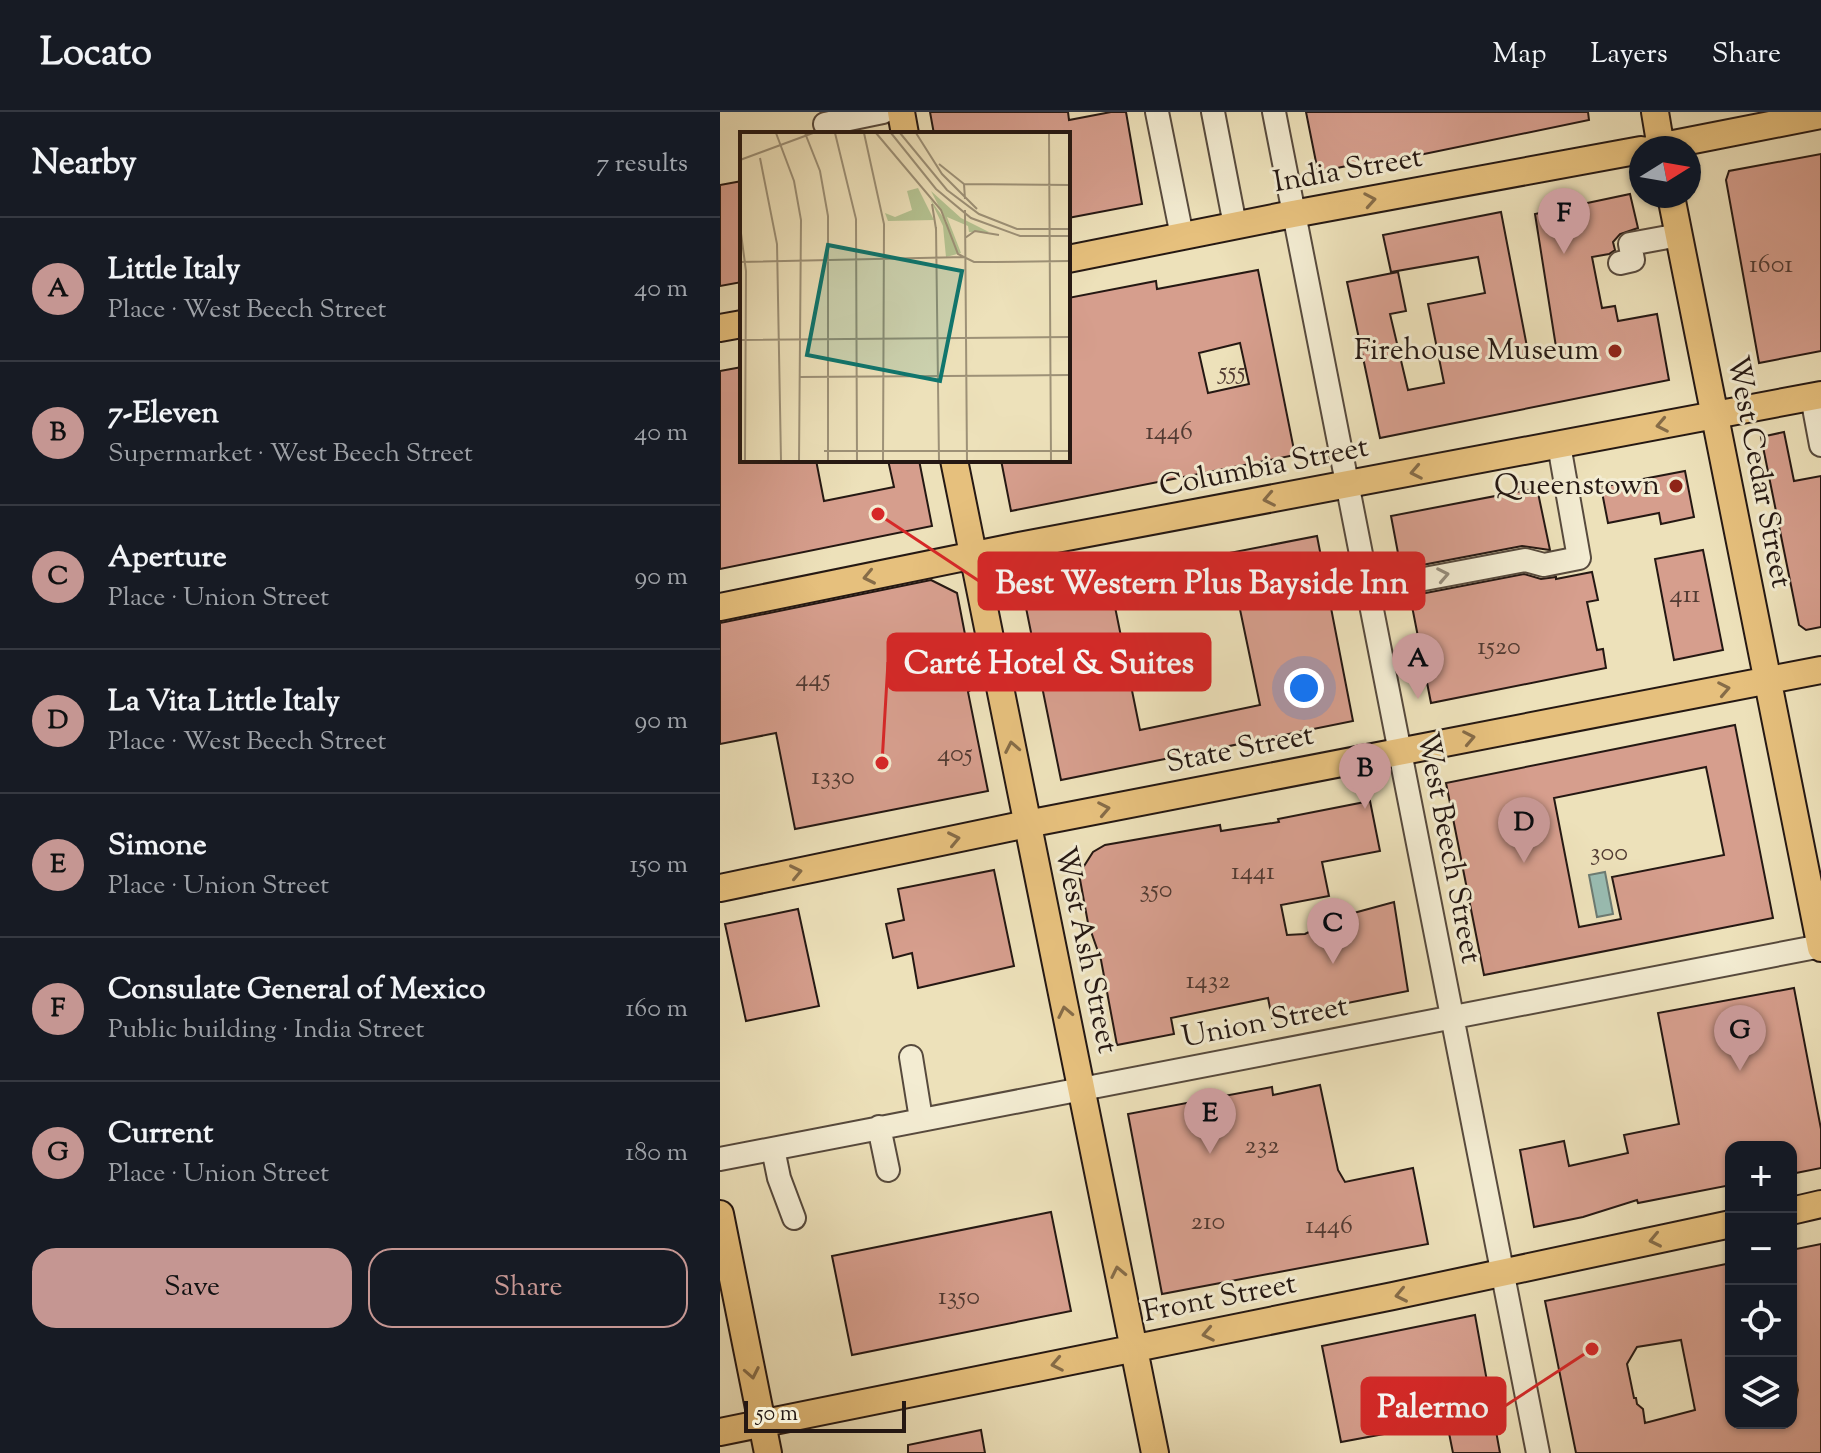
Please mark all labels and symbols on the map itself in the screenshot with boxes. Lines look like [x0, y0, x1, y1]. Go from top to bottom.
inset map [740, 132, 1070, 462]
north arrow [1629, 136, 1701, 208]
street label: India Street [1270, 137, 1426, 205]
pin: F [1538, 188, 1590, 254]
one-way arrow [1363, 192, 1377, 209]
house number: 1601 [1749, 247, 1793, 284]
place label: Firehouse Museum [1354, 330, 1599, 373]
marker: Firehouse Museum [1606, 342, 1624, 360]
street label: West Cedar Street [1714, 352, 1802, 592]
house number: 555 [1216, 354, 1246, 391]
house number: 1446 [1145, 414, 1193, 451]
one-way arrow [1655, 416, 1669, 433]
street label: Columbia Street [1156, 427, 1372, 509]
one-way arrow [1410, 462, 1423, 479]
place label: Queenstown [1494, 465, 1660, 508]
marker: Queenstown [1667, 477, 1685, 495]
one-way arrow [1263, 490, 1276, 507]
callout: Best Western Plus Bayside Inn [979, 553, 1424, 609]
text: Best Western Plus Bayside Inn [995, 562, 1409, 608]
one-way arrow [862, 568, 876, 585]
one-way arrow [1436, 568, 1450, 585]
house number: 411 [1670, 577, 1701, 614]
house number: 1520 [1477, 629, 1521, 666]
pin: A [1392, 633, 1444, 699]
callout: Carté Hotel & Suites [888, 634, 1210, 690]
text: Carté Hotel & Suites [904, 642, 1194, 688]
house number: 445 [795, 661, 831, 698]
your location [1284, 668, 1324, 708]
one-way arrow [1717, 681, 1731, 698]
street label: State Street [1162, 715, 1318, 785]
street label: West Beech Street [1405, 729, 1491, 967]
one-way arrow [1462, 730, 1475, 747]
house number: 405 [937, 736, 973, 773]
one-way arrow [1004, 740, 1021, 754]
pin: B [1339, 743, 1391, 809]
house number: 1330 [811, 759, 855, 796]
pin: D [1498, 797, 1550, 863]
one-way arrow [1097, 801, 1110, 818]
one-way arrow [947, 831, 960, 848]
house number: 300 [1590, 835, 1628, 872]
street label: West Ash Street [1042, 843, 1128, 1057]
house number: 1441 [1231, 854, 1275, 891]
one-way arrow [789, 864, 803, 881]
house number: 350 [1139, 872, 1173, 909]
pin: C [1307, 898, 1359, 964]
house number: 1432 [1186, 963, 1230, 1000]
street label: Union Street [1178, 986, 1352, 1060]
pin: G [1714, 1005, 1766, 1071]
one-way arrow [1058, 1006, 1075, 1019]
pin: E [1184, 1088, 1236, 1154]
house number: 232 [1245, 1128, 1279, 1165]
house number: 210 [1191, 1204, 1225, 1241]
house number: 1446 [1305, 1208, 1353, 1245]
one-way arrow [1648, 1231, 1662, 1248]
street label: Front Street [1140, 1263, 1300, 1335]
one-way arrow [1110, 1266, 1127, 1280]
house number: 1350 [938, 1279, 980, 1316]
one-way arrow [1394, 1286, 1408, 1303]
one-way arrow [1201, 1325, 1215, 1342]
one-way arrow [1051, 1355, 1065, 1372]
one-way arrow [742, 1367, 759, 1380]
callout: Palermo [1362, 1378, 1505, 1434]
text: Palermo [1377, 1386, 1489, 1432]
scale bar [744, 1397, 906, 1433]

